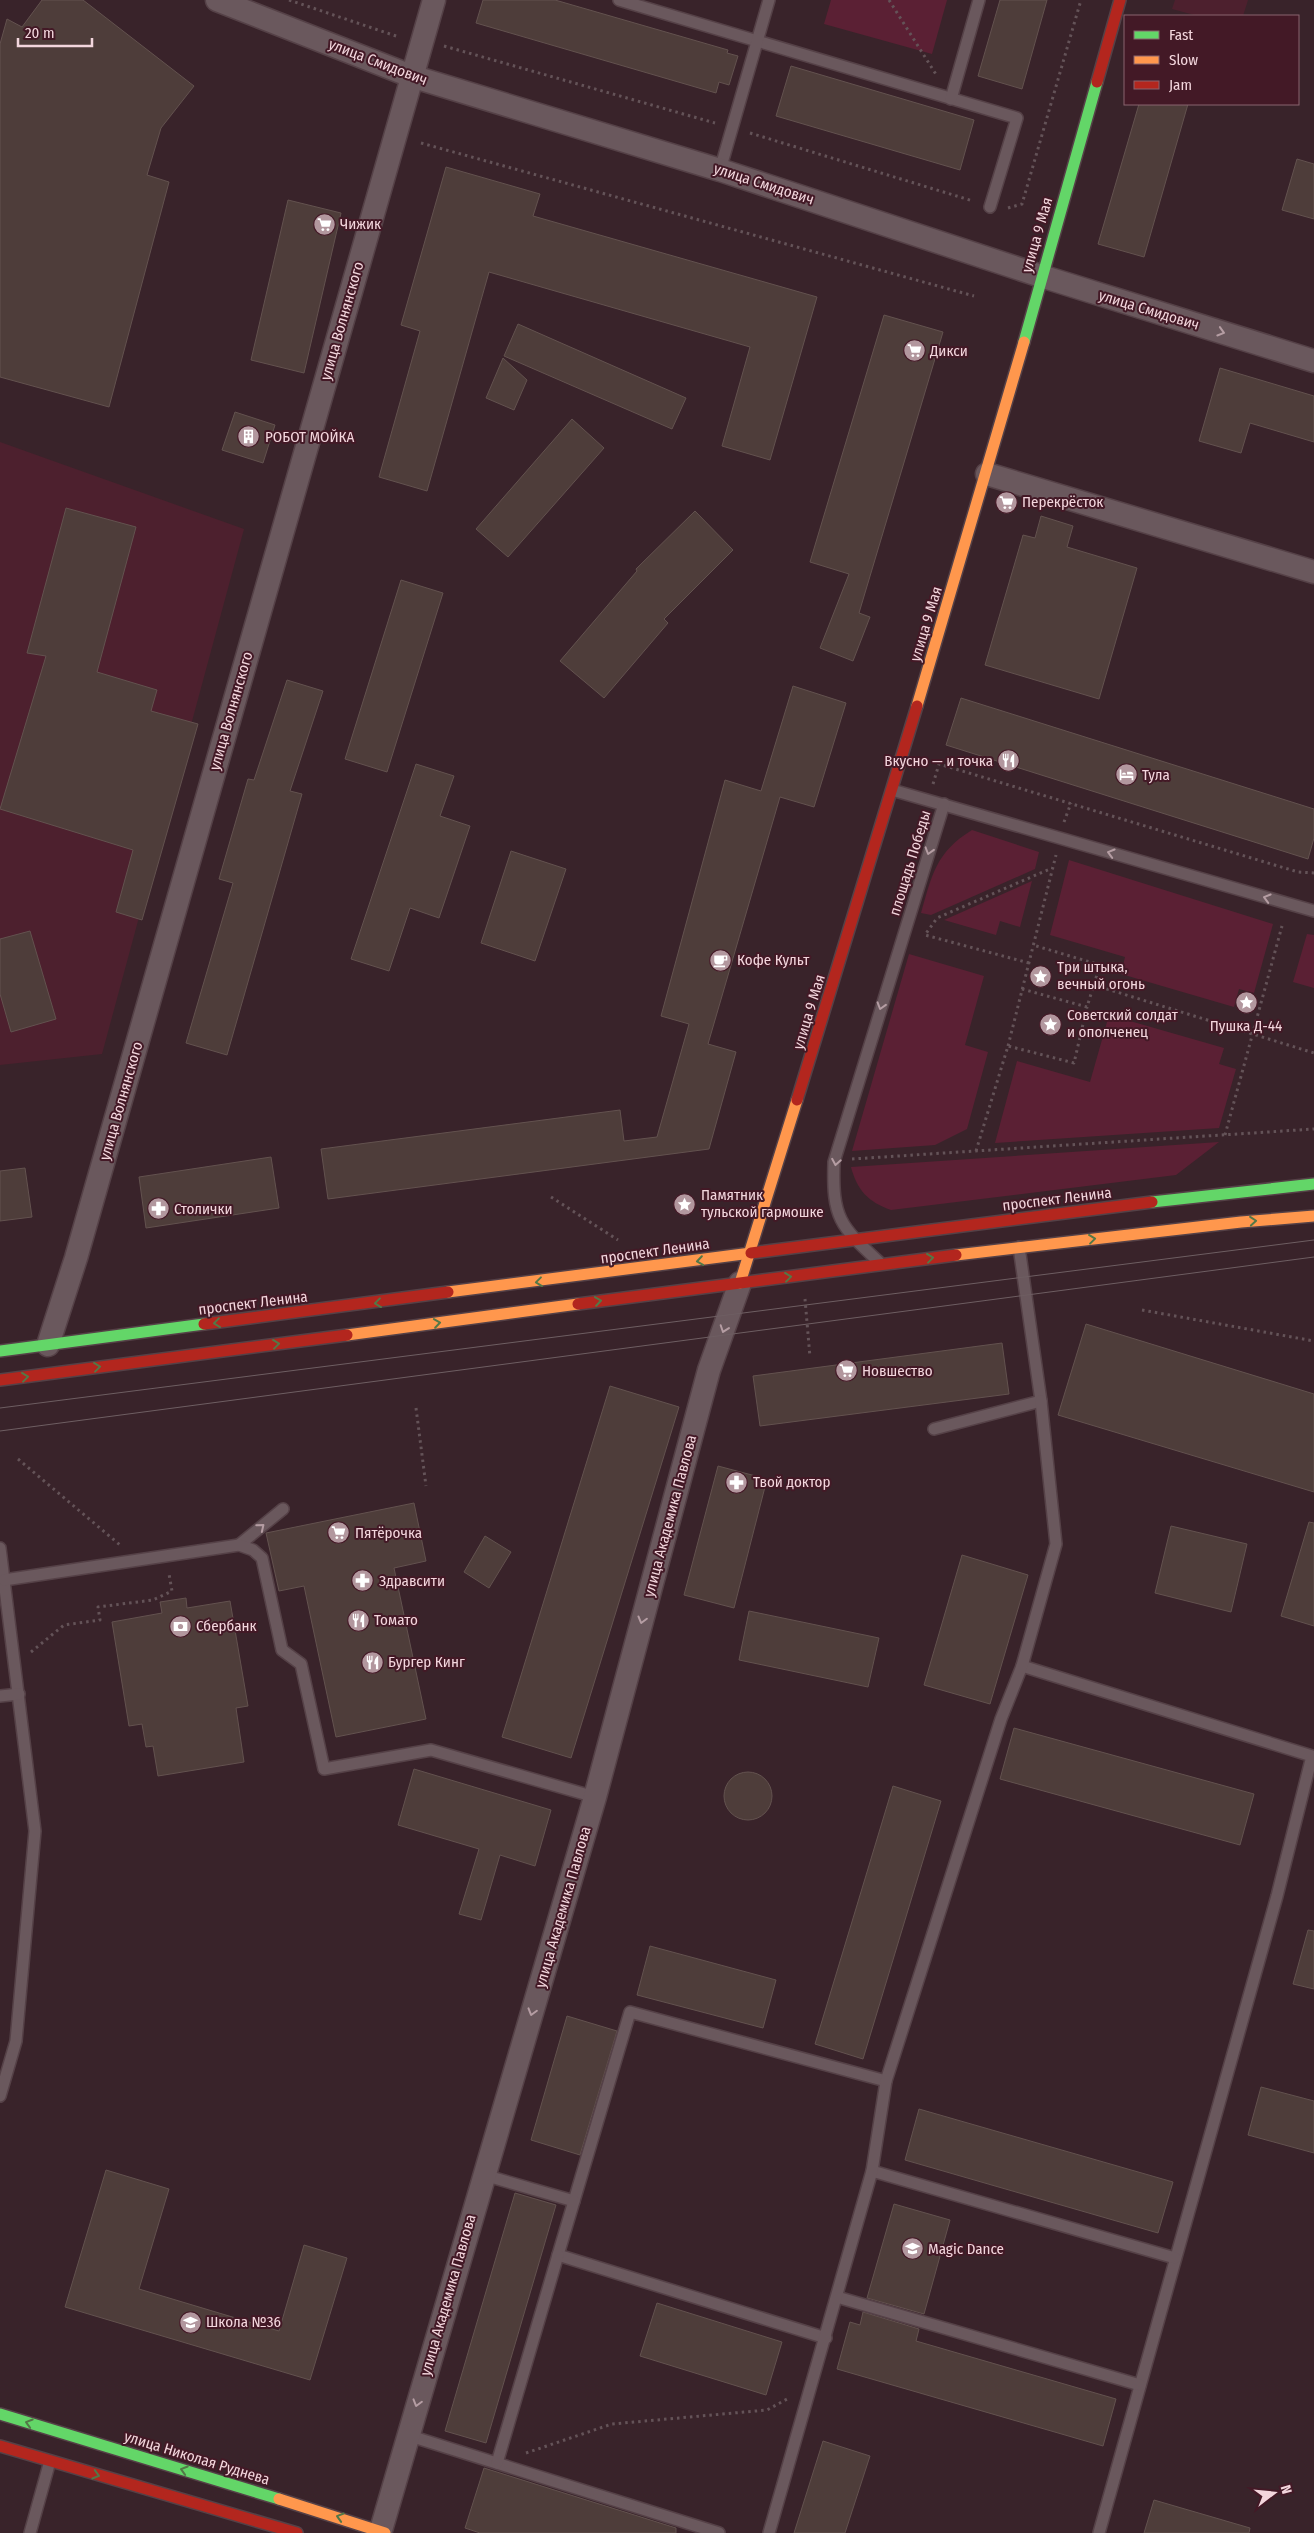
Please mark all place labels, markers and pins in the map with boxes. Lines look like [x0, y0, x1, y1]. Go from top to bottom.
supermarket icon: Чижик [312, 212, 336, 236]
place label: Чижик [340, 215, 381, 233]
supermarket icon: Дикси [902, 339, 926, 363]
place label: Дикси [929, 342, 968, 360]
building icon: РОБОТ МОЙКА [237, 425, 261, 449]
place label: РОБОТ МОЙКА [265, 428, 355, 446]
supermarket icon: Перекрёсток [994, 490, 1018, 514]
place label: Перекрёсток [1022, 493, 1103, 511]
restaurant icon: Вкусно — и точка [997, 749, 1021, 773]
place label: Вкусно — и точка [884, 752, 993, 770]
hotel icon: Тула [1114, 763, 1138, 787]
place label: Тула [1142, 766, 1170, 784]
cafe icon: Кофе Культ [709, 948, 733, 972]
place label: Кофе Культ [737, 951, 810, 969]
place label: Три штыка, вечный огонь [1057, 958, 1145, 993]
place icon: Три штыка, вечный огонь [1029, 964, 1053, 988]
place icon: Пушка Д-44 [1234, 991, 1258, 1015]
place label: Советский солдат и ополченец [1067, 1006, 1179, 1041]
place icon: Советский солдат и ополченец [1039, 1012, 1063, 1036]
place label: Пушка Д-44 [1210, 1017, 1282, 1035]
place label: Памятник тульской гармошке [701, 1186, 824, 1221]
place icon: Памятник тульской гармошке [673, 1192, 697, 1216]
pharmacy icon: Столички [146, 1197, 170, 1221]
place label: Столички [174, 1200, 233, 1218]
supermarket icon: Новшество [834, 1359, 858, 1383]
place label: Новшество [862, 1362, 933, 1380]
pharmacy icon: Твой доктор [725, 1470, 749, 1494]
place label: Твой доктор [753, 1473, 831, 1491]
supermarket icon: Пятёрочка [327, 1521, 351, 1545]
place label: Пятёрочка [355, 1524, 422, 1542]
pharmacy icon: Здравсити [351, 1569, 375, 1593]
place label: Здравсити [379, 1572, 445, 1590]
restaurant icon: Томато [346, 1608, 370, 1632]
place label: Томато [374, 1611, 418, 1629]
bank icon: Сбербанк [168, 1614, 192, 1638]
place label: Сбербанк [196, 1617, 257, 1635]
restaurant icon: Бургер Кинг [360, 1650, 384, 1674]
place label: Бургер Кинг [388, 1653, 465, 1671]
school or university icon: Magic Dance [900, 2237, 924, 2261]
place label: Magic Dance [928, 2240, 1004, 2258]
school or university icon: Школа №36 [178, 2310, 202, 2334]
place label: Школа №36 [206, 2313, 281, 2331]

